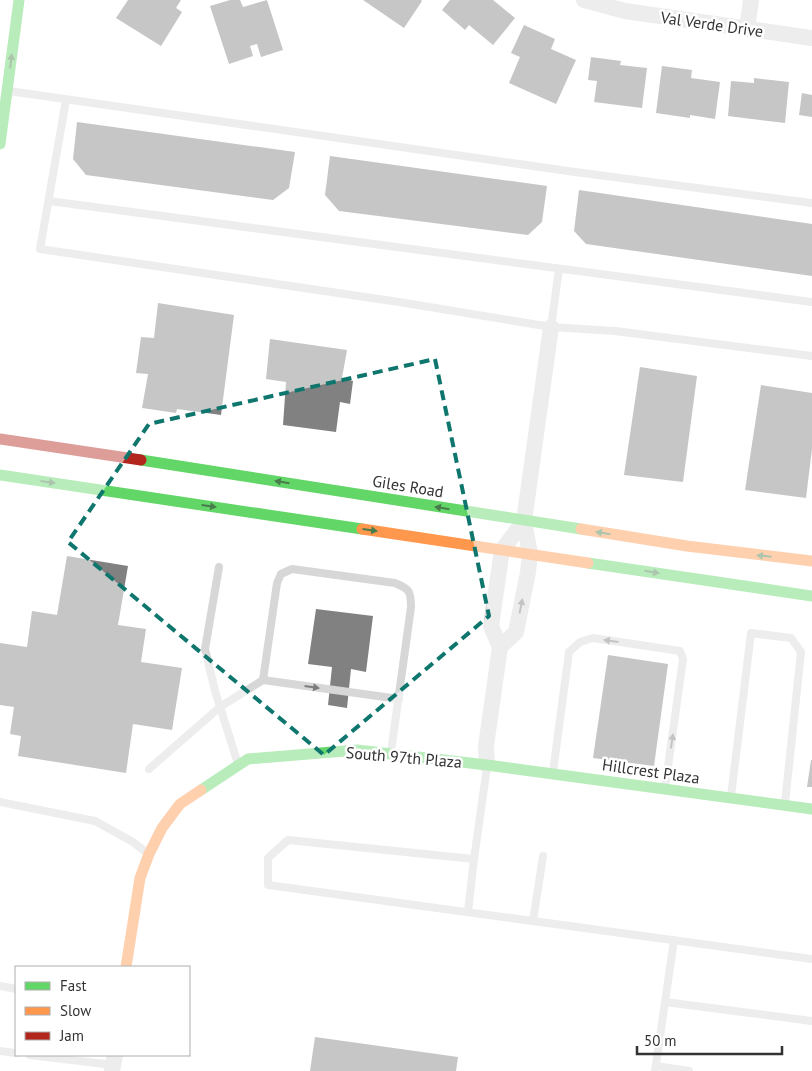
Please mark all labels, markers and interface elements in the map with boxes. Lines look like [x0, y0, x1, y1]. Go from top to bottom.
street label: Val Verde Drive [658, 7, 765, 41]
one-way arrow [7, 53, 15, 69]
street label: Giles Road [371, 471, 445, 501]
one-way arrow [273, 478, 289, 486]
one-way arrow [41, 479, 57, 487]
one-way arrow [201, 503, 217, 511]
one-way arrow [434, 503, 450, 511]
one-way arrow [362, 526, 378, 534]
one-way arrow [594, 529, 610, 537]
one-way arrow [755, 552, 771, 560]
one-way arrow [644, 569, 660, 577]
one-way arrow [517, 598, 525, 613]
one-way arrow [602, 636, 618, 644]
one-way arrow [304, 683, 320, 691]
one-way arrow [668, 733, 676, 749]
street label: South 97th Plaza [345, 742, 463, 772]
street label: Hillcrest Plaza [601, 754, 701, 788]
legend [15, 966, 190, 1056]
text: Fast [60, 976, 87, 995]
text: Slow [60, 1001, 91, 1020]
scale bar [637, 1024, 782, 1056]
text: Jam [59, 1026, 84, 1045]
text: 50 m [644, 1031, 677, 1050]

